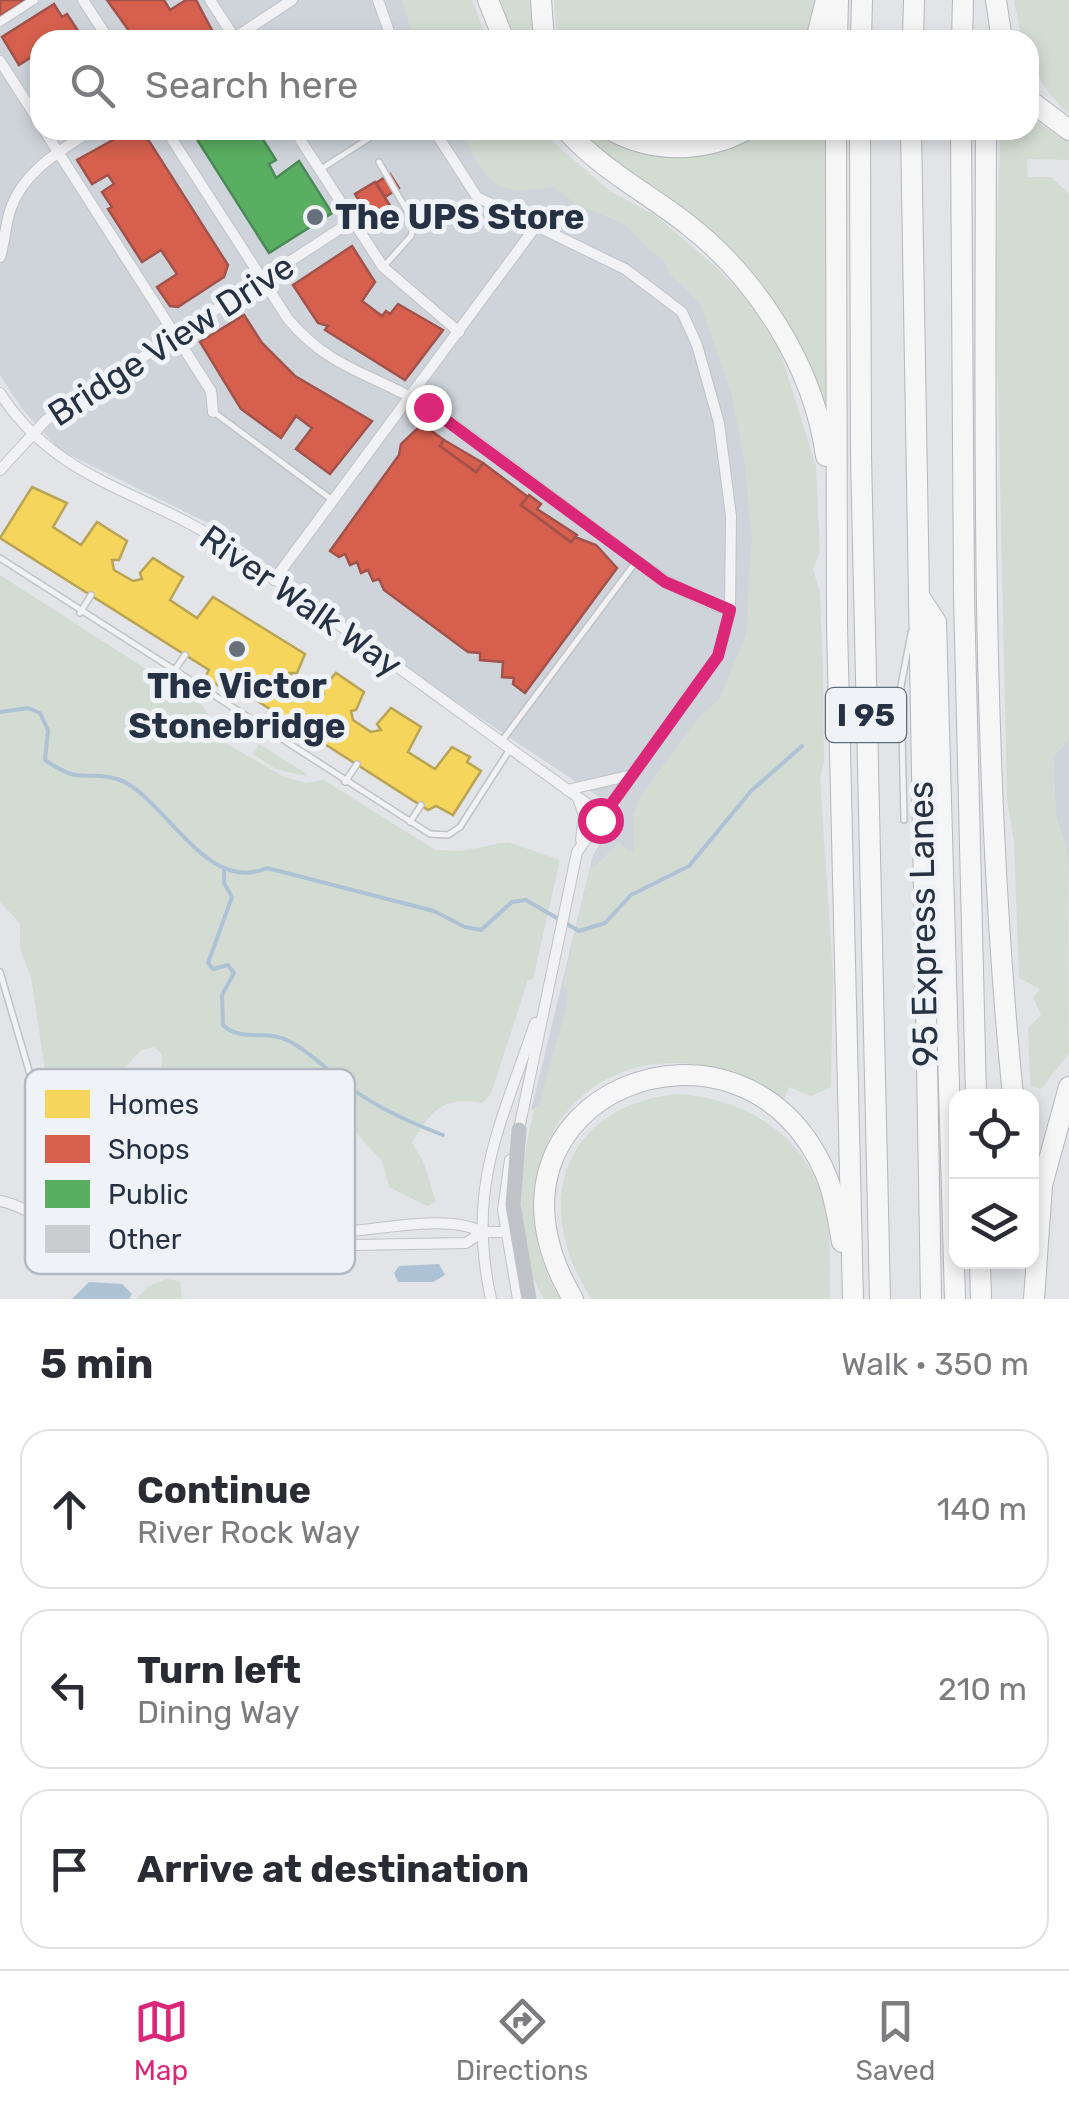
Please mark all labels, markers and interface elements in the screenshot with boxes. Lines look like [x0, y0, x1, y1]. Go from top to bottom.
search box [30, 30, 1039, 140]
icon: search [65, 58, 120, 113]
text: Search here [145, 62, 358, 108]
place label: The UPS Store [335, 196, 585, 238]
marker: The UPS Store [304, 206, 326, 228]
street label: Bridge View Drive [40, 245, 302, 435]
route end [406, 385, 452, 431]
street label: River Walk Way [192, 516, 410, 686]
marker: The Victor Stonebridge [226, 638, 248, 660]
place label: The Victor Stonebridge [128, 665, 346, 747]
road number: I 95 [826, 688, 906, 742]
street label: 95 Express Lanes [900, 781, 946, 1067]
route start [578, 798, 624, 844]
legend [25, 1069, 355, 1274]
text: Homes [108, 1088, 199, 1121]
map controls [949, 1089, 1039, 1269]
button: locate [949, 1089, 1039, 1179]
text: Shops [108, 1133, 190, 1166]
text: Public [108, 1178, 189, 1211]
button: layers [949, 1179, 1039, 1269]
text: Other [108, 1223, 182, 1256]
text: 5 min [40, 1339, 154, 1389]
text: Walk · 350 m [841, 1345, 1029, 1383]
text: Continue [137, 1467, 311, 1513]
icon: ahead [42, 1482, 97, 1537]
text: 140 m [937, 1490, 1027, 1528]
text: River Rock Way [137, 1513, 360, 1551]
text: Turn left [137, 1647, 301, 1693]
icon: left [42, 1662, 97, 1717]
text: 210 m [938, 1670, 1027, 1708]
text: Dining Way [137, 1693, 300, 1731]
icon: arrive [42, 1842, 97, 1897]
text: Arrive at destination [137, 1846, 529, 1892]
tab: Map [134, 1994, 189, 2087]
tab: Directions [456, 1994, 588, 2087]
tab: Saved [855, 1994, 935, 2087]

